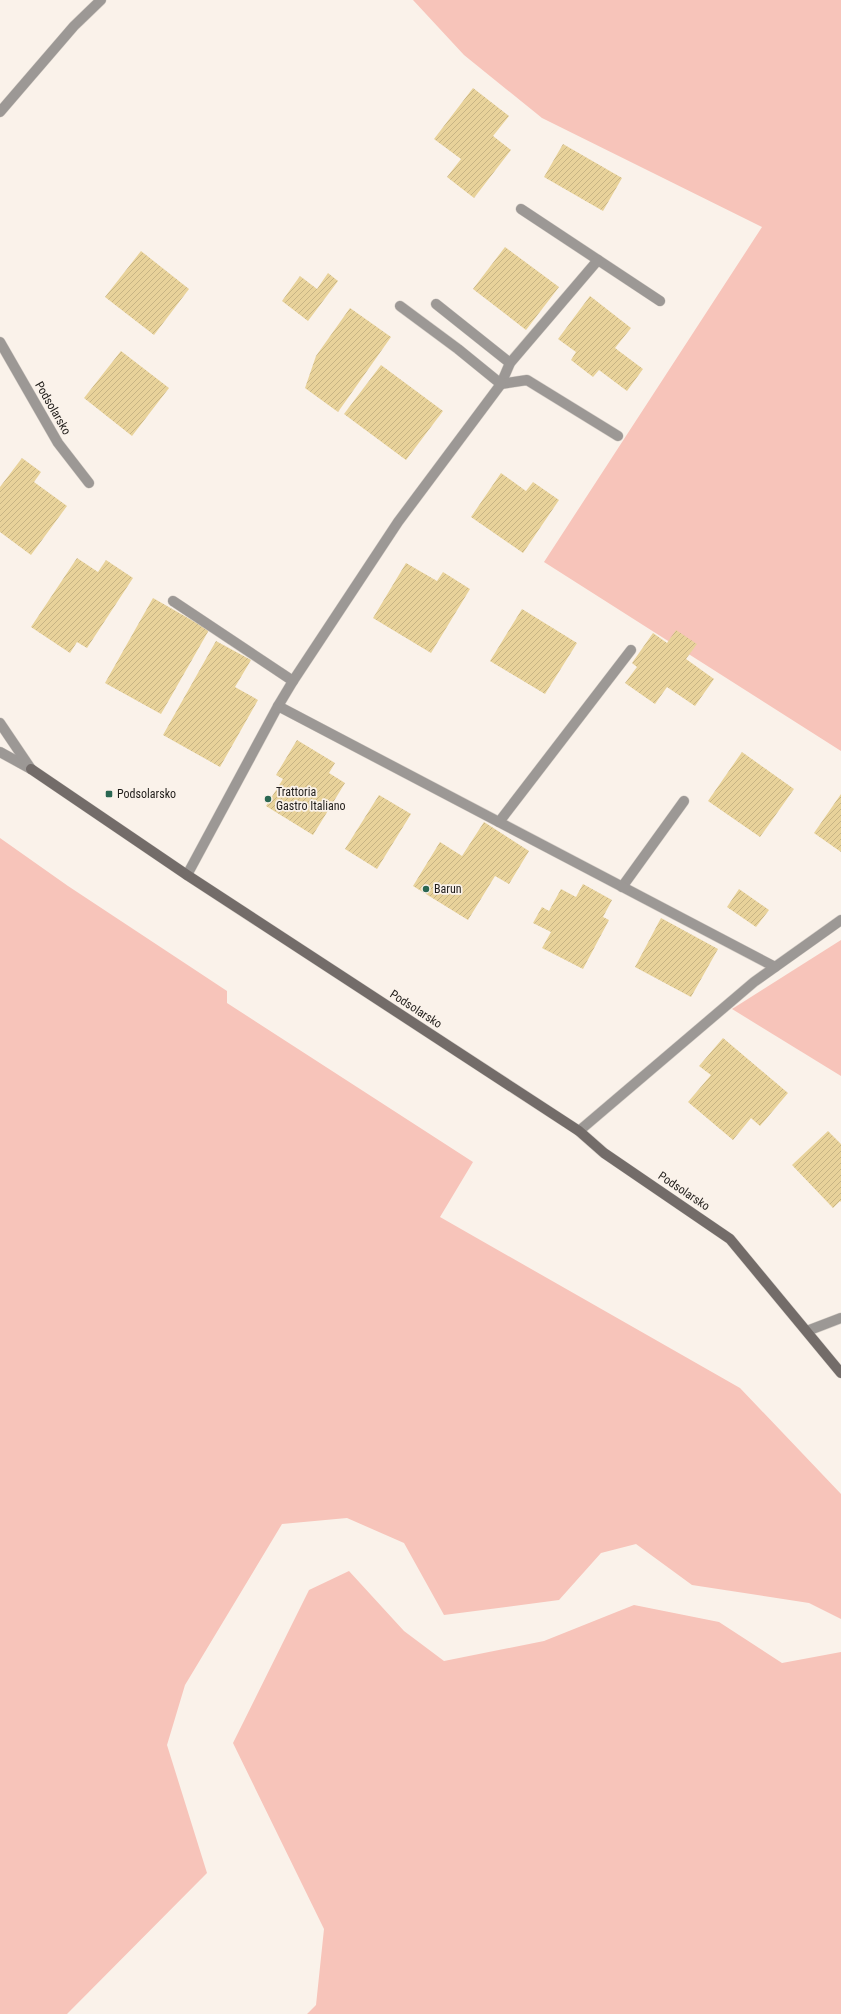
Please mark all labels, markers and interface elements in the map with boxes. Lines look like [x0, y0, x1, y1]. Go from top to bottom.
street label: Podsolarsko [32, 379, 74, 437]
place label: Trattoria Gastro Italiano [276, 785, 346, 813]
place label: Podsolarsko [117, 787, 176, 801]
marker: Podsolarsko [104, 789, 114, 799]
marker: Trattoria Gastro Italiano [263, 794, 273, 804]
place label: Barun [434, 882, 462, 896]
marker: Barun [421, 884, 431, 894]
street label: Podsolarsko [387, 987, 445, 1031]
street label: Podsolarsko [656, 1169, 712, 1213]

